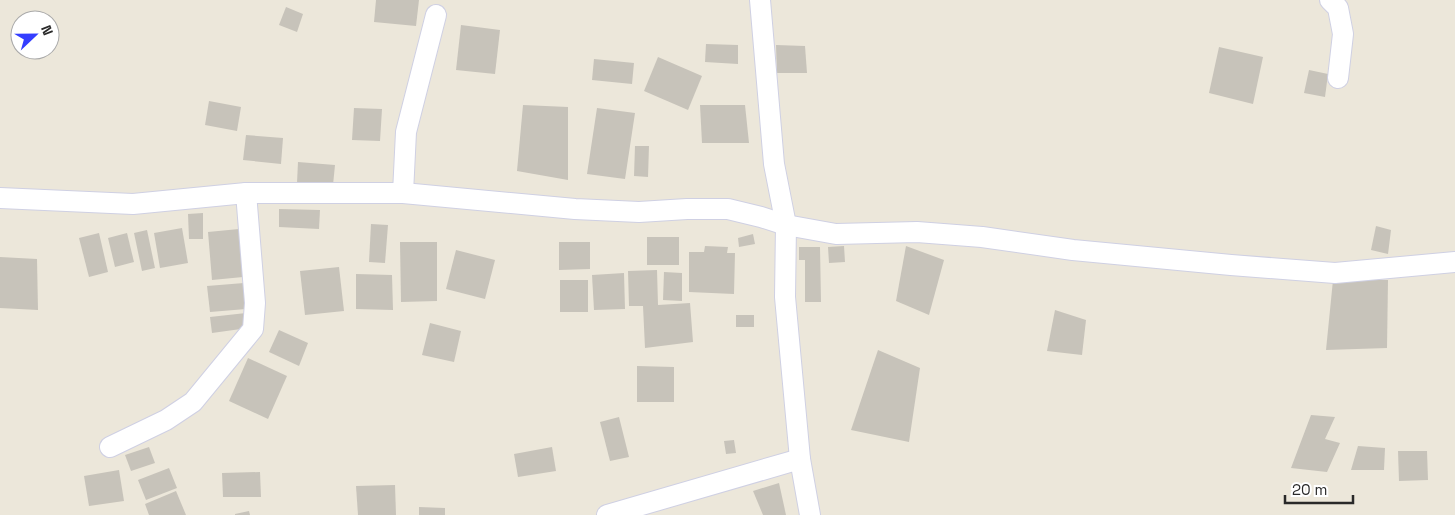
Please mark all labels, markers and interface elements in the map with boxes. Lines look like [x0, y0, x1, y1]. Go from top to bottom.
north arrow [10, 10, 60, 60]
text: N [37, 22, 57, 38]
scale bar [1285, 472, 1352, 504]
text: 20 m [1292, 480, 1327, 499]

